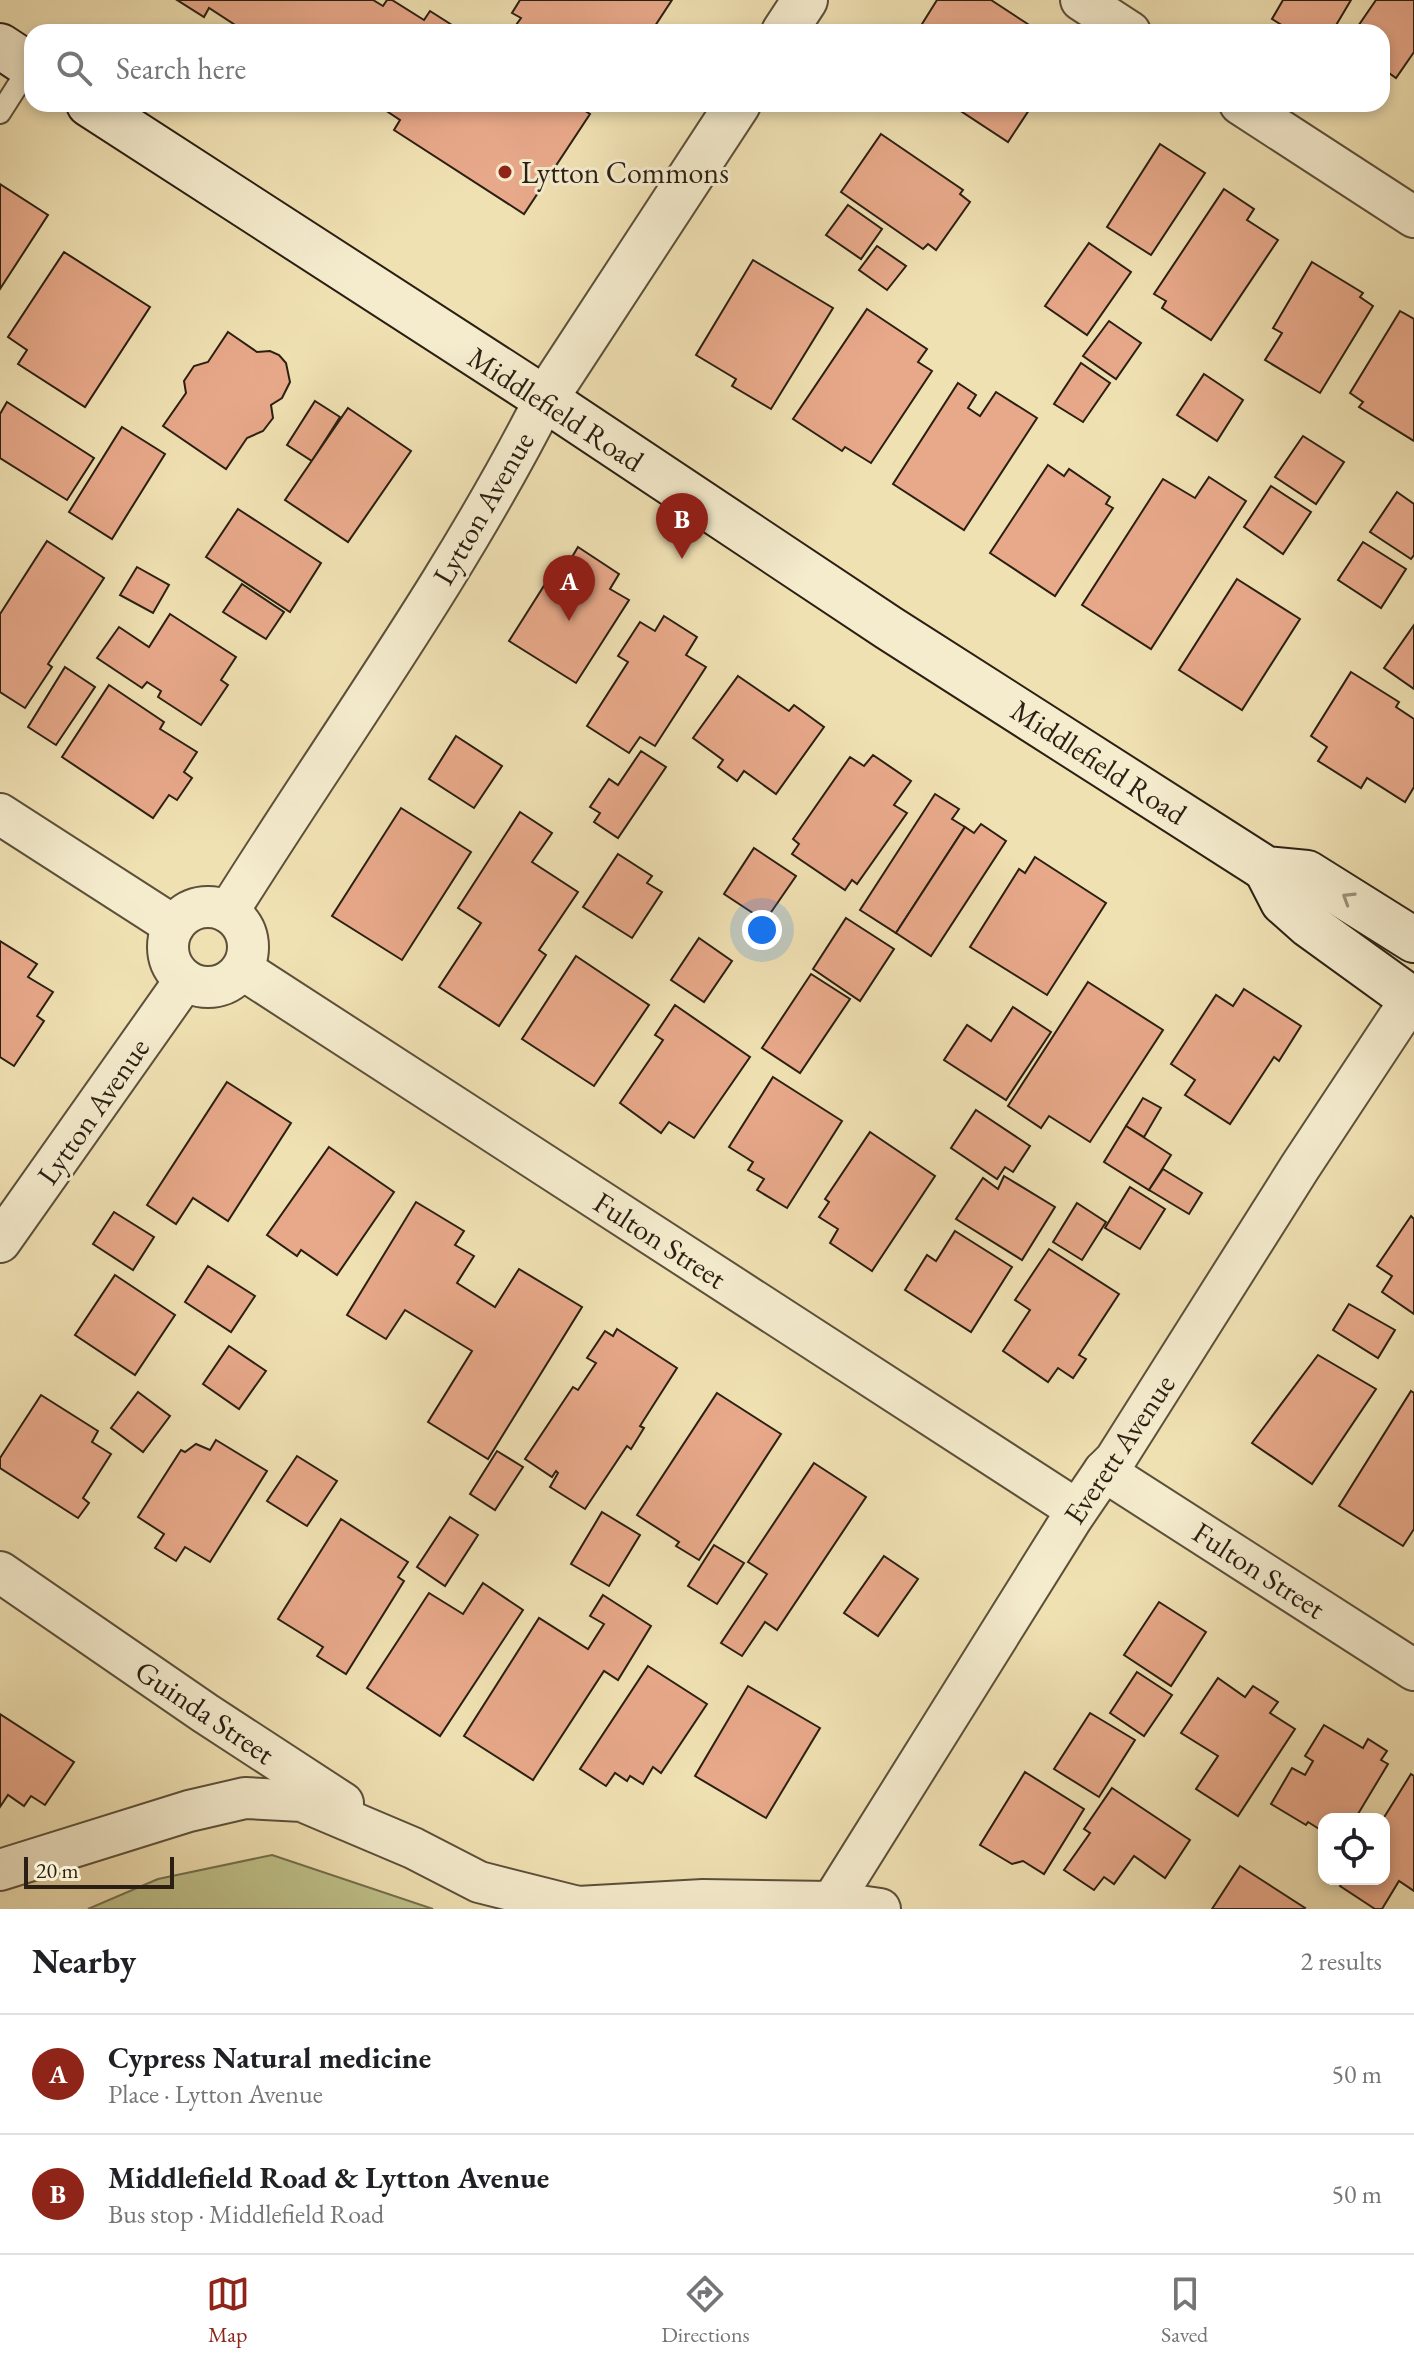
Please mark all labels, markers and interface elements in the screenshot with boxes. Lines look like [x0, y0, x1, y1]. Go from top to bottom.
search box [24, 24, 1390, 112]
icon: search [52, 46, 96, 90]
text: Search here [116, 49, 246, 88]
place label: Lytton Commons [521, 153, 729, 192]
marker: Lytton Commons [496, 163, 514, 181]
street label: Middlefield Road [461, 338, 652, 481]
street label: Lytton Avenue [423, 424, 543, 592]
pin: B [656, 493, 708, 559]
pin: A [543, 555, 595, 621]
street label: Middlefield Road [1004, 691, 1195, 834]
one-way arrow [1342, 893, 1357, 908]
your location [742, 910, 782, 950]
street label: Lytton Avenue [28, 1030, 158, 1192]
street label: Fulton Street [586, 1183, 734, 1298]
street label: Everett Avenue [1055, 1366, 1183, 1532]
street label: Fulton Street [1185, 1513, 1333, 1628]
street label: Guinda Street [128, 1651, 283, 1773]
map controls [1318, 1813, 1390, 1885]
button: locate [1318, 1813, 1390, 1885]
scale bar [24, 1853, 174, 1889]
text: 20 m [36, 1856, 79, 1885]
text: Nearby [32, 1939, 136, 1983]
text: 2 results [1301, 1944, 1382, 1978]
text: Cypress Natural medicine [108, 2038, 431, 2077]
text: A [49, 2057, 67, 2091]
text: 50 m [1332, 2057, 1382, 2091]
text: Place · Lytton Avenue [108, 2077, 323, 2111]
text: Middlefield Road & Lytton Avenue [108, 2158, 549, 2197]
text: B [50, 2177, 66, 2211]
text: 50 m [1332, 2177, 1382, 2211]
text: Bus stop · Middlefield Road [108, 2197, 384, 2231]
tab: Map [206, 2272, 250, 2349]
tab: Directions [661, 2272, 750, 2349]
tab: Saved [1161, 2272, 1208, 2349]

